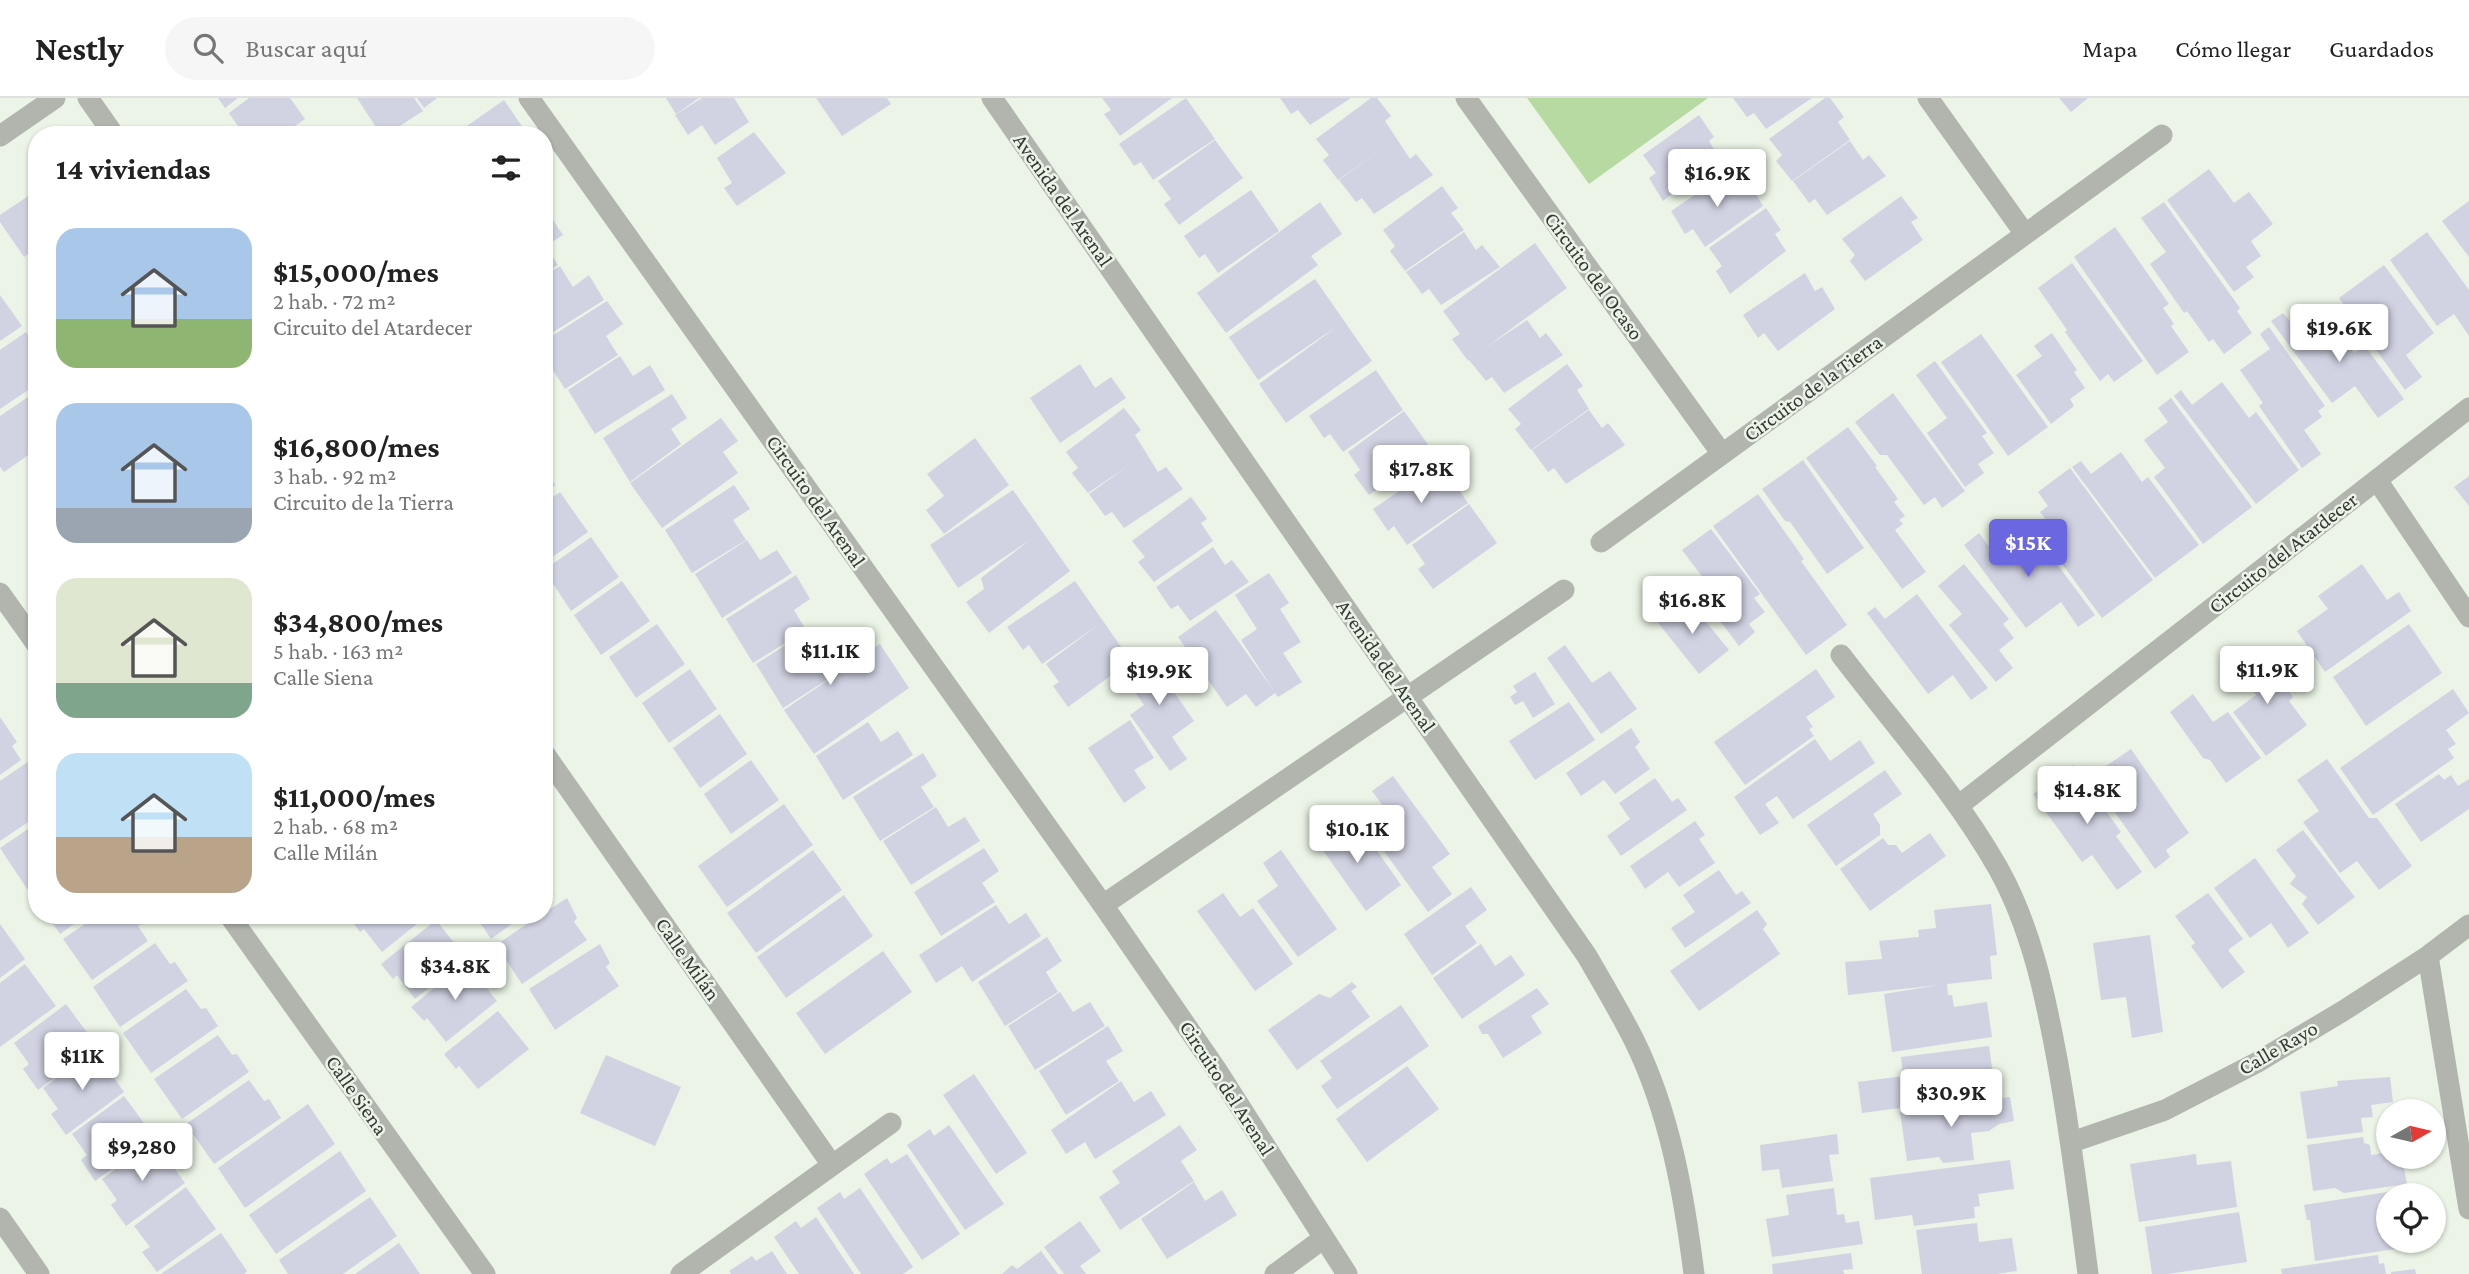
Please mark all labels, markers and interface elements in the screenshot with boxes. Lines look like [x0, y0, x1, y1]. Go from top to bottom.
search box [165, 17, 655, 80]
icon: search [189, 29, 227, 67]
text: Nestly [35, 30, 123, 67]
text: Buscar aquí [245, 34, 367, 63]
text: Mapa [2083, 35, 2137, 62]
text: Cómo llegar [2175, 35, 2291, 62]
text: Guardados [2329, 35, 2434, 62]
street label: Avenida del Arenal [1008, 129, 1118, 271]
icon: filters [487, 149, 525, 187]
pin: $16.9K [1660, 150, 1774, 209]
text: 14 viviendas [56, 152, 211, 185]
text: $16.9K [1684, 159, 1750, 185]
street label: Circuito del Ocaso [1540, 207, 1648, 345]
text: $15,000/mes [273, 255, 439, 288]
icon: home [112, 256, 196, 340]
text: 2 hab. · 72 m² [273, 288, 396, 314]
pin: $19.6K [2282, 304, 2396, 364]
text: Circuito del Atardecer [273, 314, 472, 340]
text: $19.6K [2306, 314, 2372, 340]
street label: Circuito de la Tierra [1739, 330, 1887, 446]
text: $16,800/mes [273, 430, 440, 463]
street label: Circuito del Arenal [761, 430, 871, 572]
icon: home [112, 431, 196, 515]
pin: $17.8K [1364, 446, 1478, 505]
text: $17.8K [1389, 455, 1453, 481]
text: 3 hab. · 92 m² [273, 463, 396, 489]
street label: Circuito del Atardecer [2204, 487, 2363, 619]
text: Circuito de la Tierra [273, 489, 454, 515]
pin: $15K [1987, 519, 2069, 579]
text: $15K [2005, 529, 2051, 555]
pin: $16.8K [1635, 576, 1749, 636]
text: $16.8K [1659, 586, 1725, 612]
street label: Avenida del Arenal [1331, 595, 1441, 737]
text: $34,800/mes [273, 605, 443, 638]
icon: home [112, 606, 196, 690]
pin: $11.1K [773, 628, 887, 687]
text: $11.1K [801, 637, 859, 663]
text: 5 hab. · 163 m² [273, 638, 403, 664]
pin: $11.9K [2210, 646, 2324, 706]
pin: $19.9K [1102, 648, 1216, 707]
text: $11.9K [2236, 656, 2298, 682]
text: $19.9K [1126, 657, 1192, 683]
text: Calle Siena [273, 664, 374, 690]
pin: $14.8K [2030, 766, 2144, 826]
text: $14.8K [2054, 776, 2120, 802]
text: $11,000/mes [273, 780, 435, 813]
icon: home [112, 781, 196, 865]
pin: $10.1K [1300, 806, 1414, 865]
text: 2 hab. · 68 m² [273, 813, 398, 839]
text: $10.1K [1325, 815, 1389, 841]
text: Calle Milán [273, 839, 378, 865]
street label: Calle Milán [651, 913, 725, 1005]
pin: $34.8K [398, 942, 512, 1002]
text: $34.8K [420, 952, 490, 978]
street label: Circuito del Arenal [1174, 1016, 1280, 1160]
street label: Calle Rayo [2234, 1016, 2322, 1080]
pin: $11K [41, 1032, 123, 1092]
text: $11K [60, 1042, 104, 1068]
street label: Calle Siena [321, 1051, 393, 1140]
pin: $30.9K [1894, 1070, 2008, 1129]
text: $30.9K [1916, 1079, 1986, 1105]
north arrow [2376, 1099, 2446, 1169]
map controls [2376, 1099, 2446, 1253]
pin: $9,280 [85, 1124, 199, 1183]
text: $9,280 [108, 1133, 176, 1159]
button: locate [2376, 1183, 2446, 1253]

